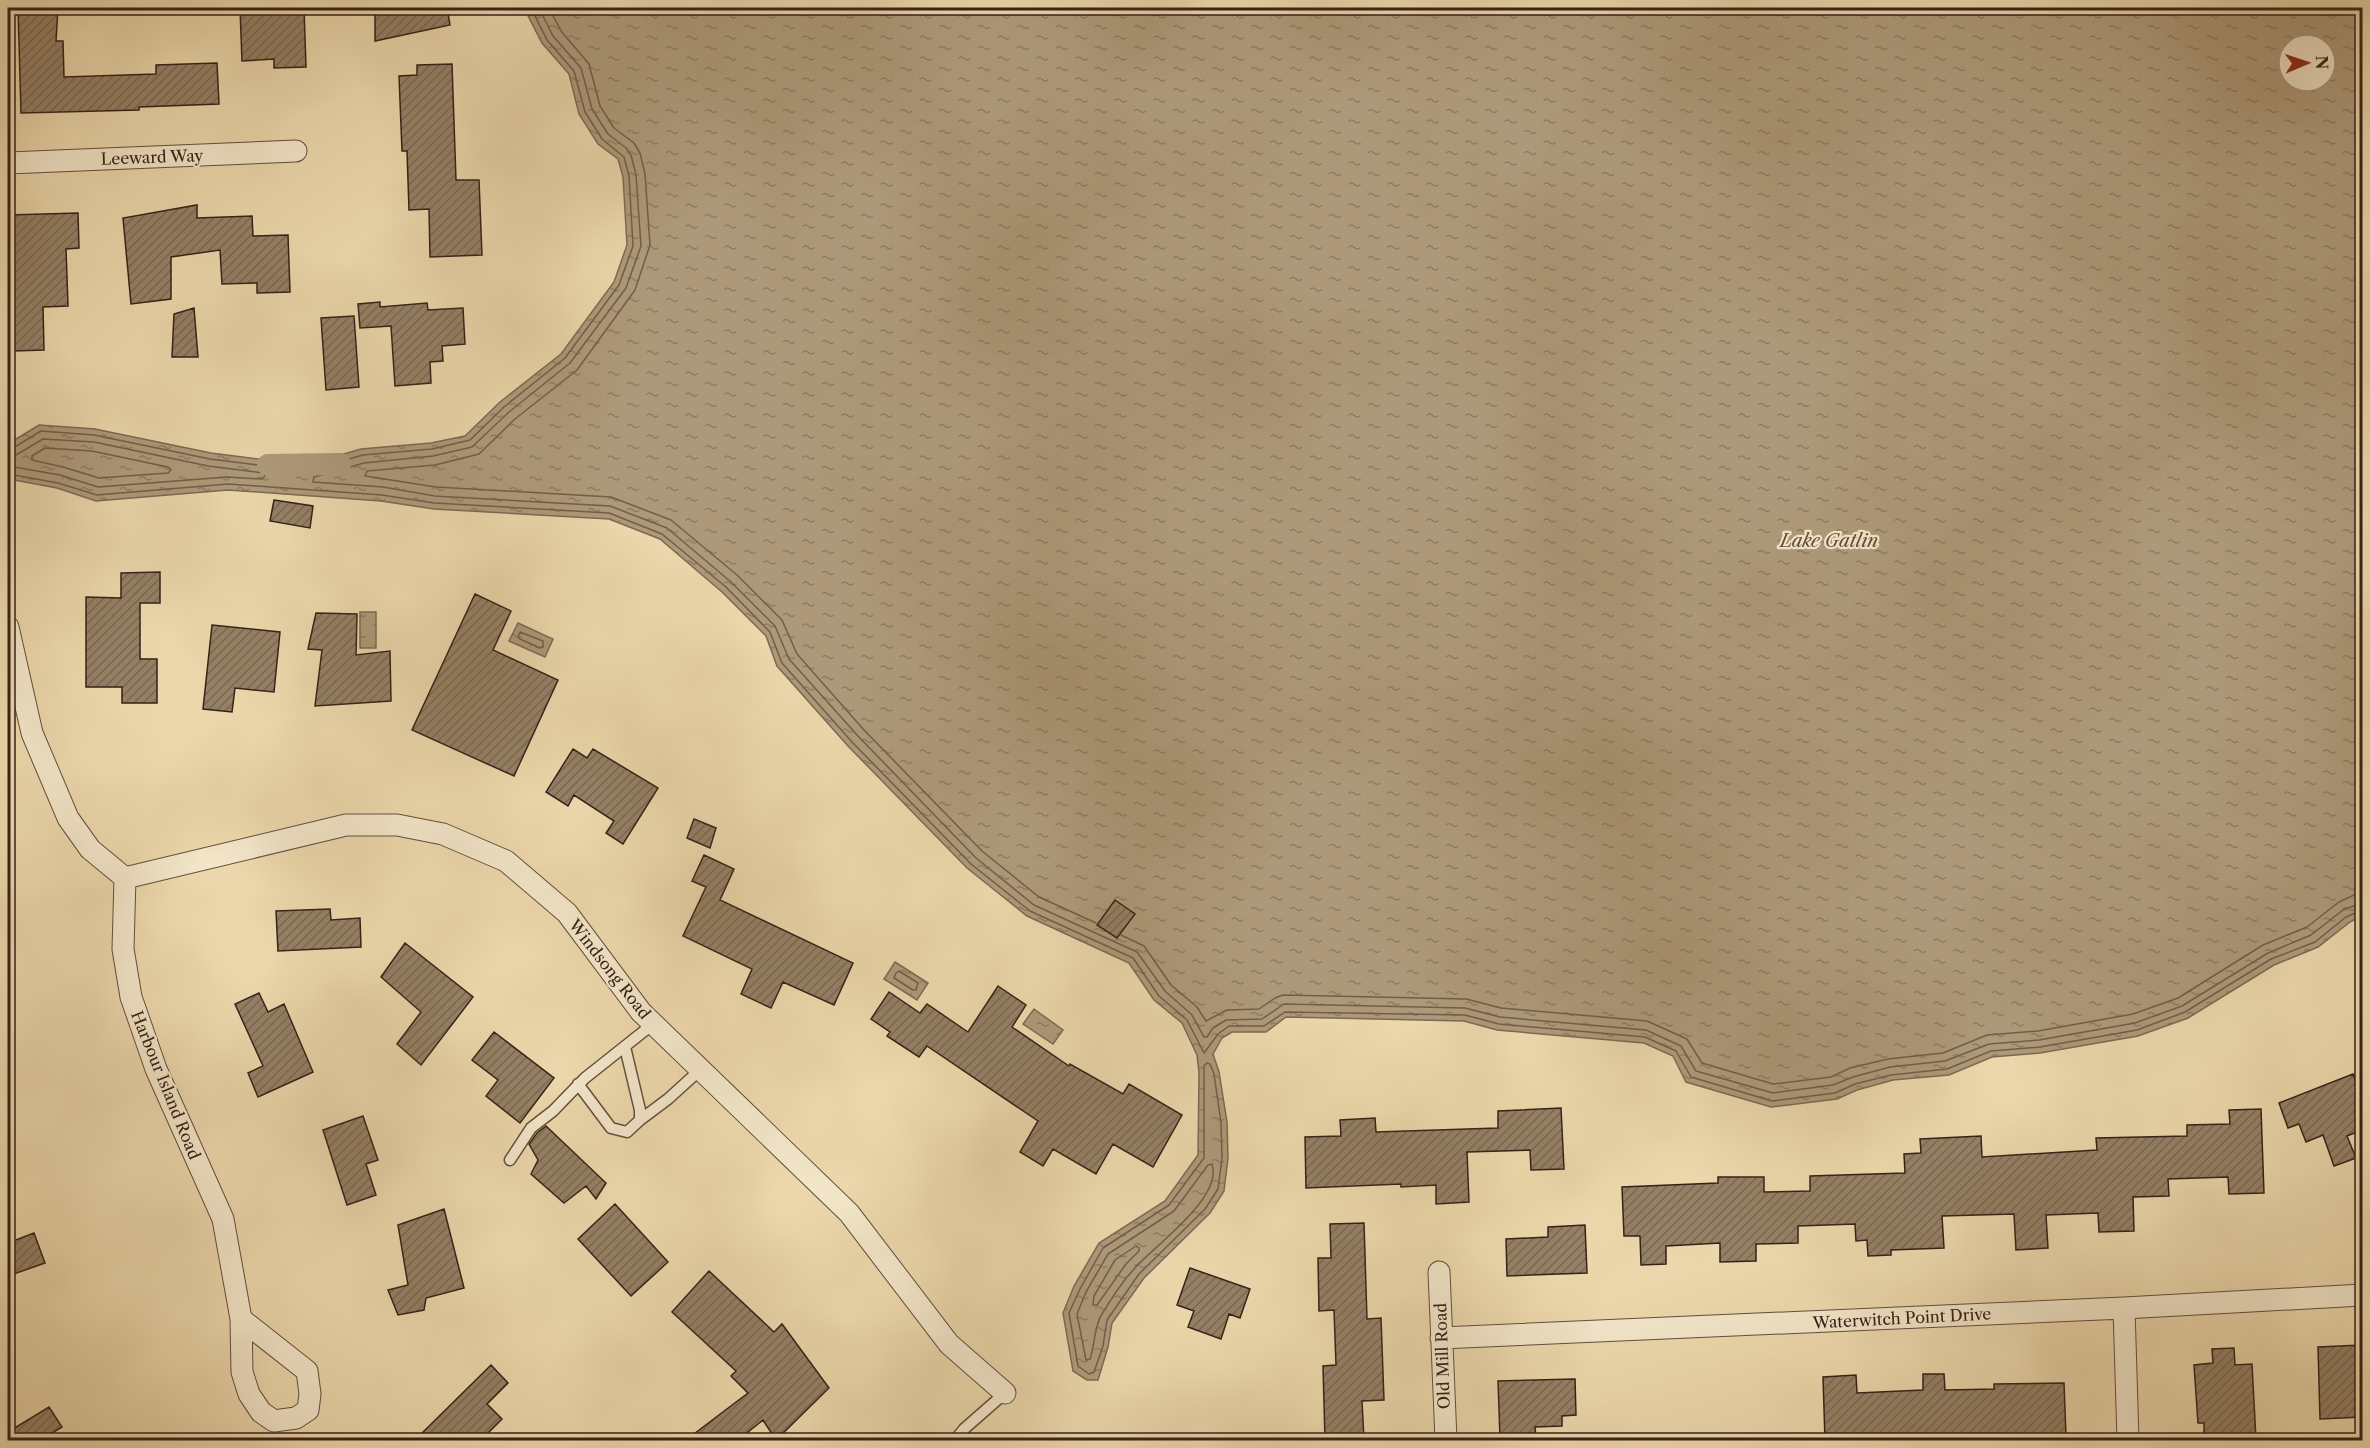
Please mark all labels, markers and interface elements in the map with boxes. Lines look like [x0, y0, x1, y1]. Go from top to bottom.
north arrow [2277, 33, 2337, 93]
text: N [2312, 55, 2332, 70]
street label: Leeward Way [101, 145, 205, 169]
water label: Lake Gatlin [1778, 530, 1878, 552]
street label: Windsong Road [564, 914, 655, 1023]
street label: Harbour Island Road [127, 1008, 205, 1162]
street label: Old Mill Road [1430, 1302, 1454, 1409]
street label: Waterwitch Point Drive [1811, 1303, 1992, 1333]

